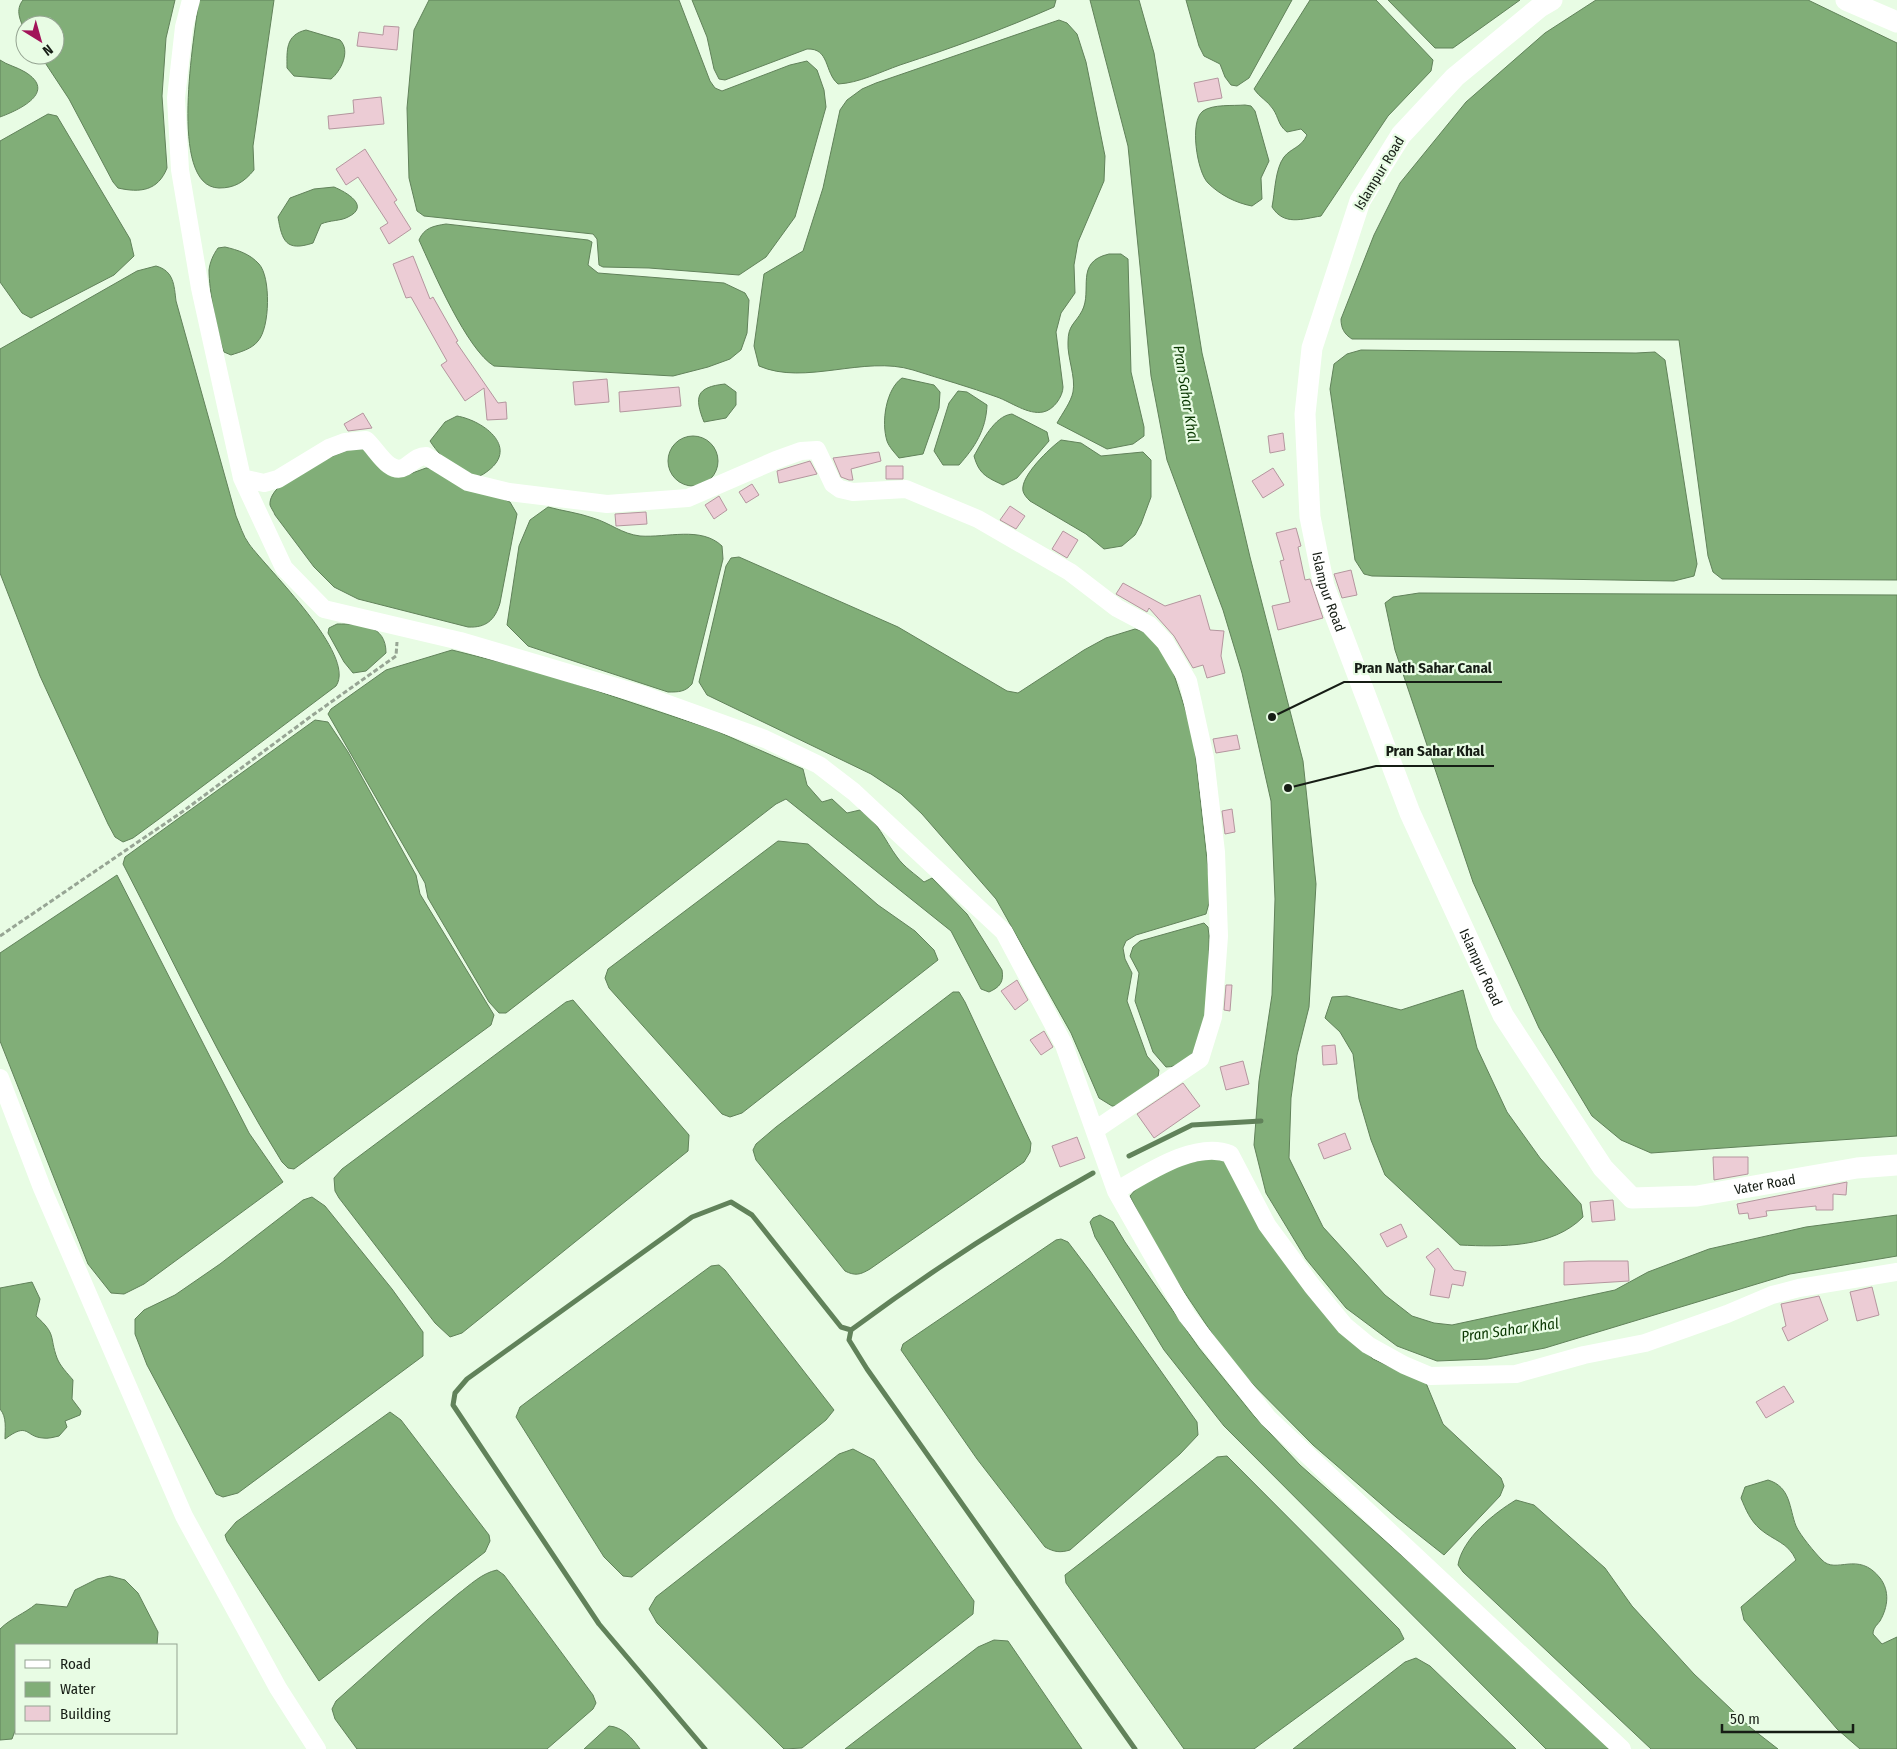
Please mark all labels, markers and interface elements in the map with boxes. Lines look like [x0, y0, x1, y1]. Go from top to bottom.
north arrow [15, 15, 65, 65]
text: N [39, 41, 56, 59]
street label: Islampur Road [1351, 133, 1408, 213]
water label: Pran Sahar Khal [1169, 344, 1203, 444]
street label: Islampur Road [1308, 550, 1348, 634]
callout: Pran Nath Sahar Canal [1344, 652, 1502, 682]
text: Pran Nath Sahar Canal [1354, 659, 1493, 677]
callout: Pran Sahar Khal [1376, 736, 1494, 766]
text: Pran Sahar Khal [1386, 742, 1485, 760]
street label: Islampur Road [1455, 926, 1506, 1009]
street label: Vater Road [1733, 1171, 1797, 1198]
water label: Pran Sahar Khal [1460, 1314, 1560, 1346]
legend [15, 1644, 178, 1734]
text: Road [60, 1655, 91, 1673]
text: Water [60, 1680, 96, 1698]
scale bar [1722, 1702, 1853, 1734]
text: Building [60, 1705, 111, 1723]
text: 50 m [1730, 1710, 1760, 1728]

